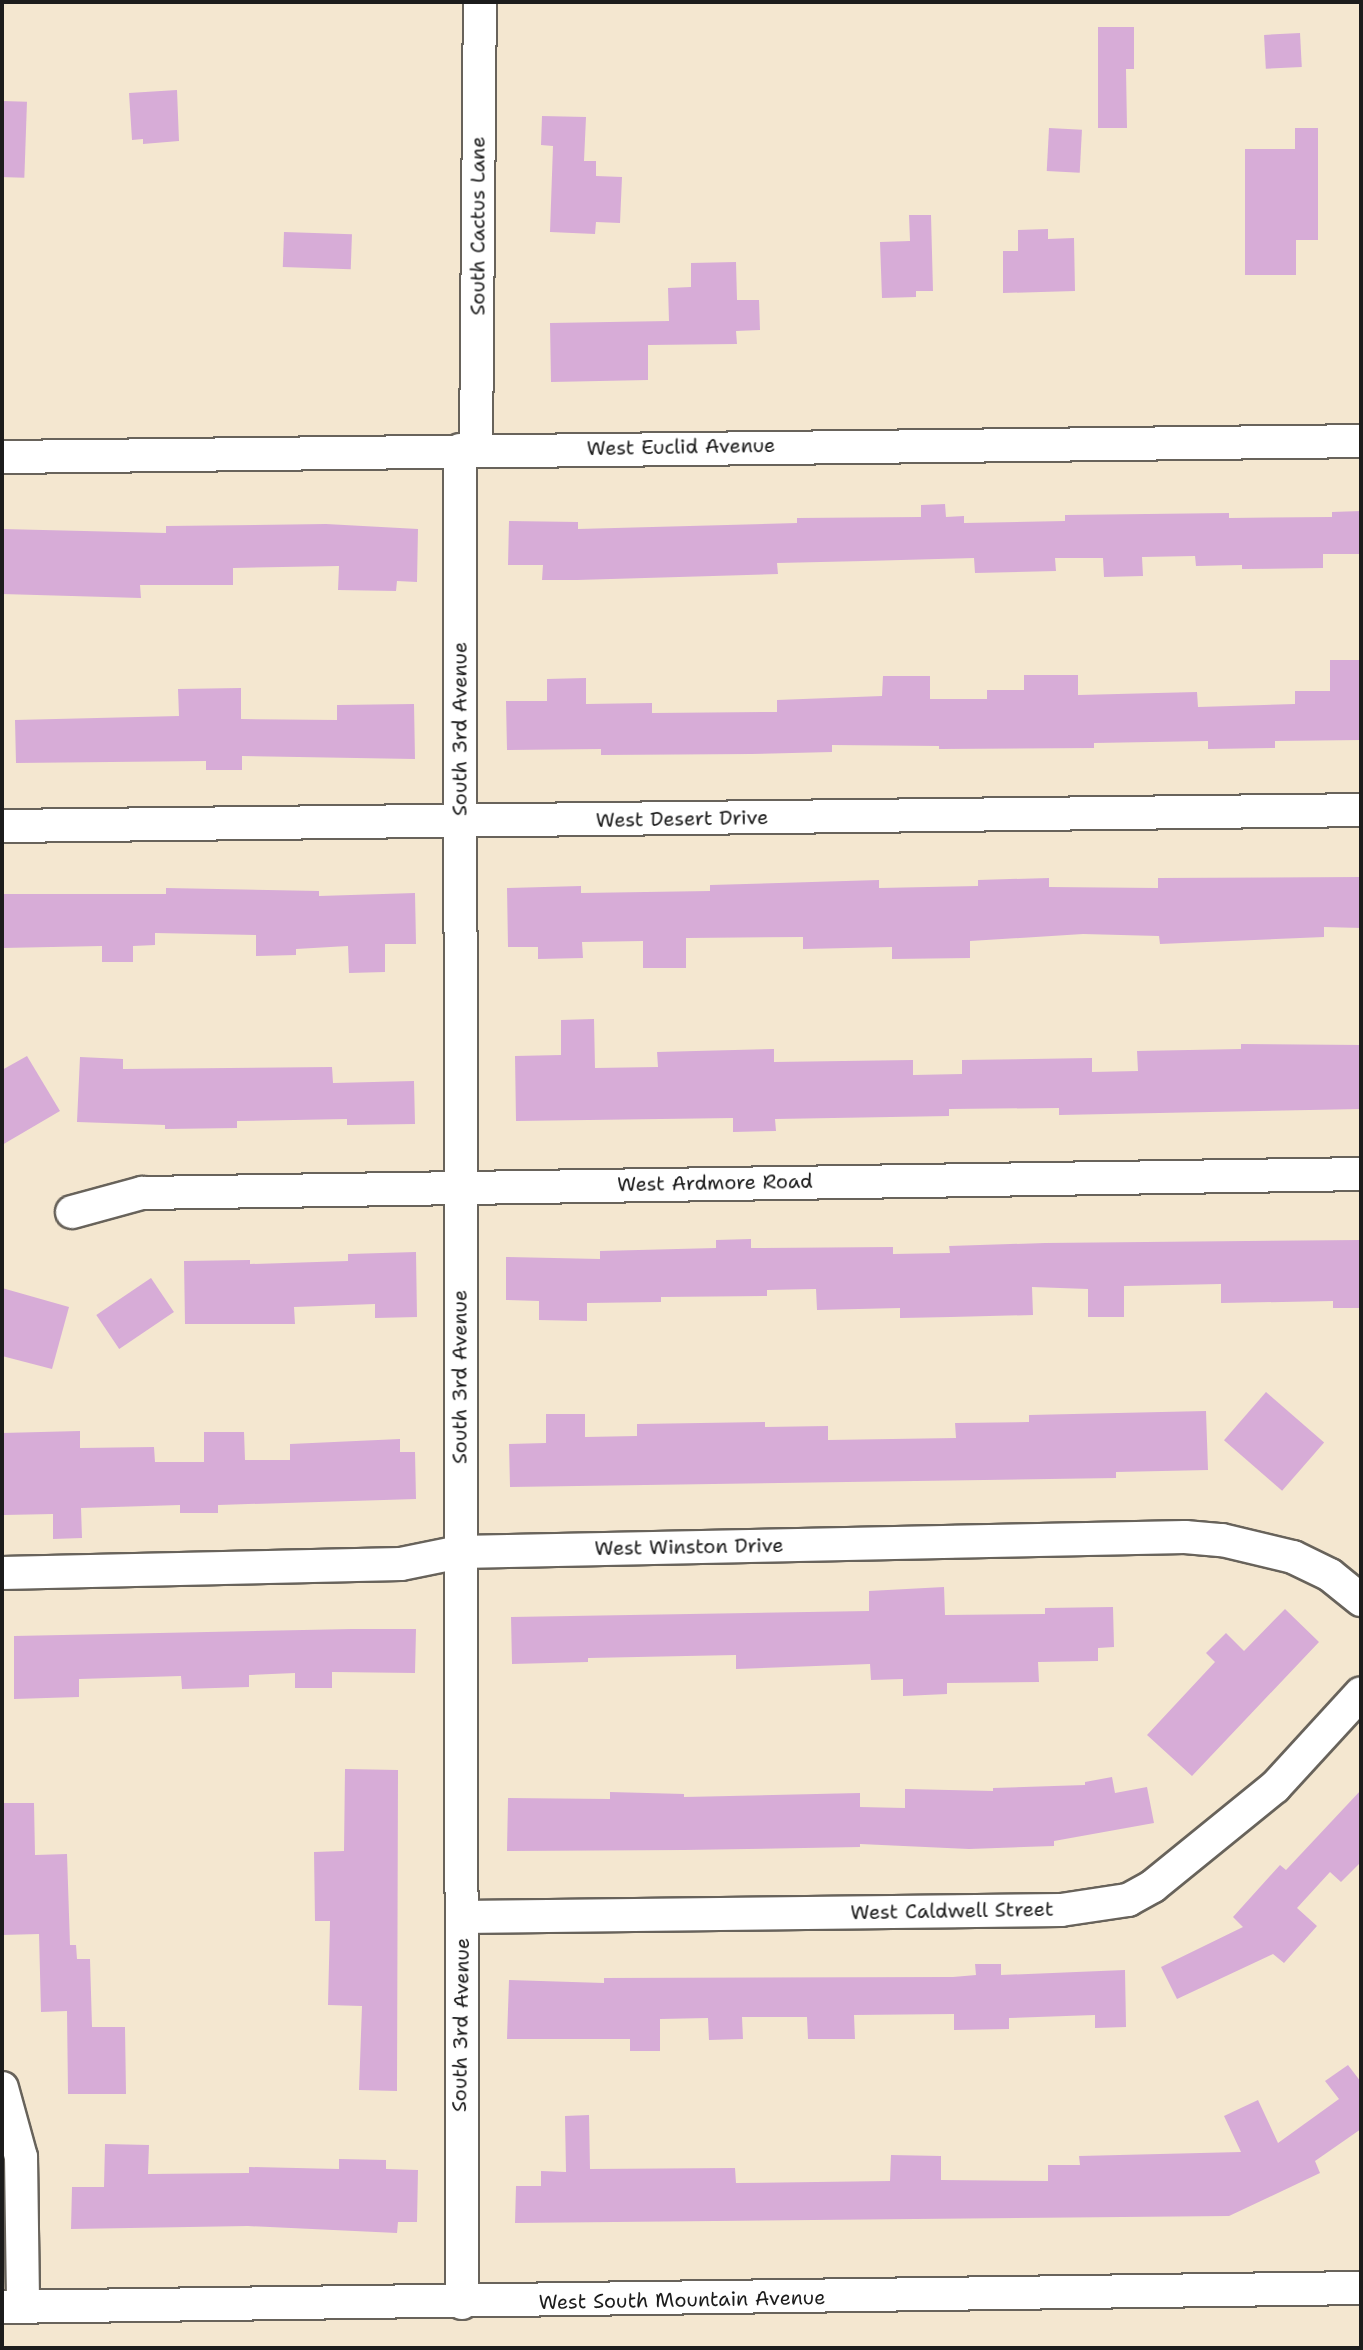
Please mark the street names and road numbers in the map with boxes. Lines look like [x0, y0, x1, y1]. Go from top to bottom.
street label: South Cactus Lane [466, 136, 490, 316]
street label: West Euclid Avenue [586, 433, 776, 461]
street label: South 3rd Avenue [448, 642, 472, 816]
street label: West Desert Drive [596, 805, 768, 833]
street label: West Ardmore Road [617, 1169, 813, 1197]
street label: South 3rd Avenue [448, 1290, 472, 1464]
street label: West Winston Drive [594, 1533, 784, 1561]
street label: West Caldwell Street [850, 1897, 1054, 1925]
street label: South 3rd Avenue [447, 1938, 475, 2112]
street label: West South Mountain Avenue [538, 2285, 826, 2315]

